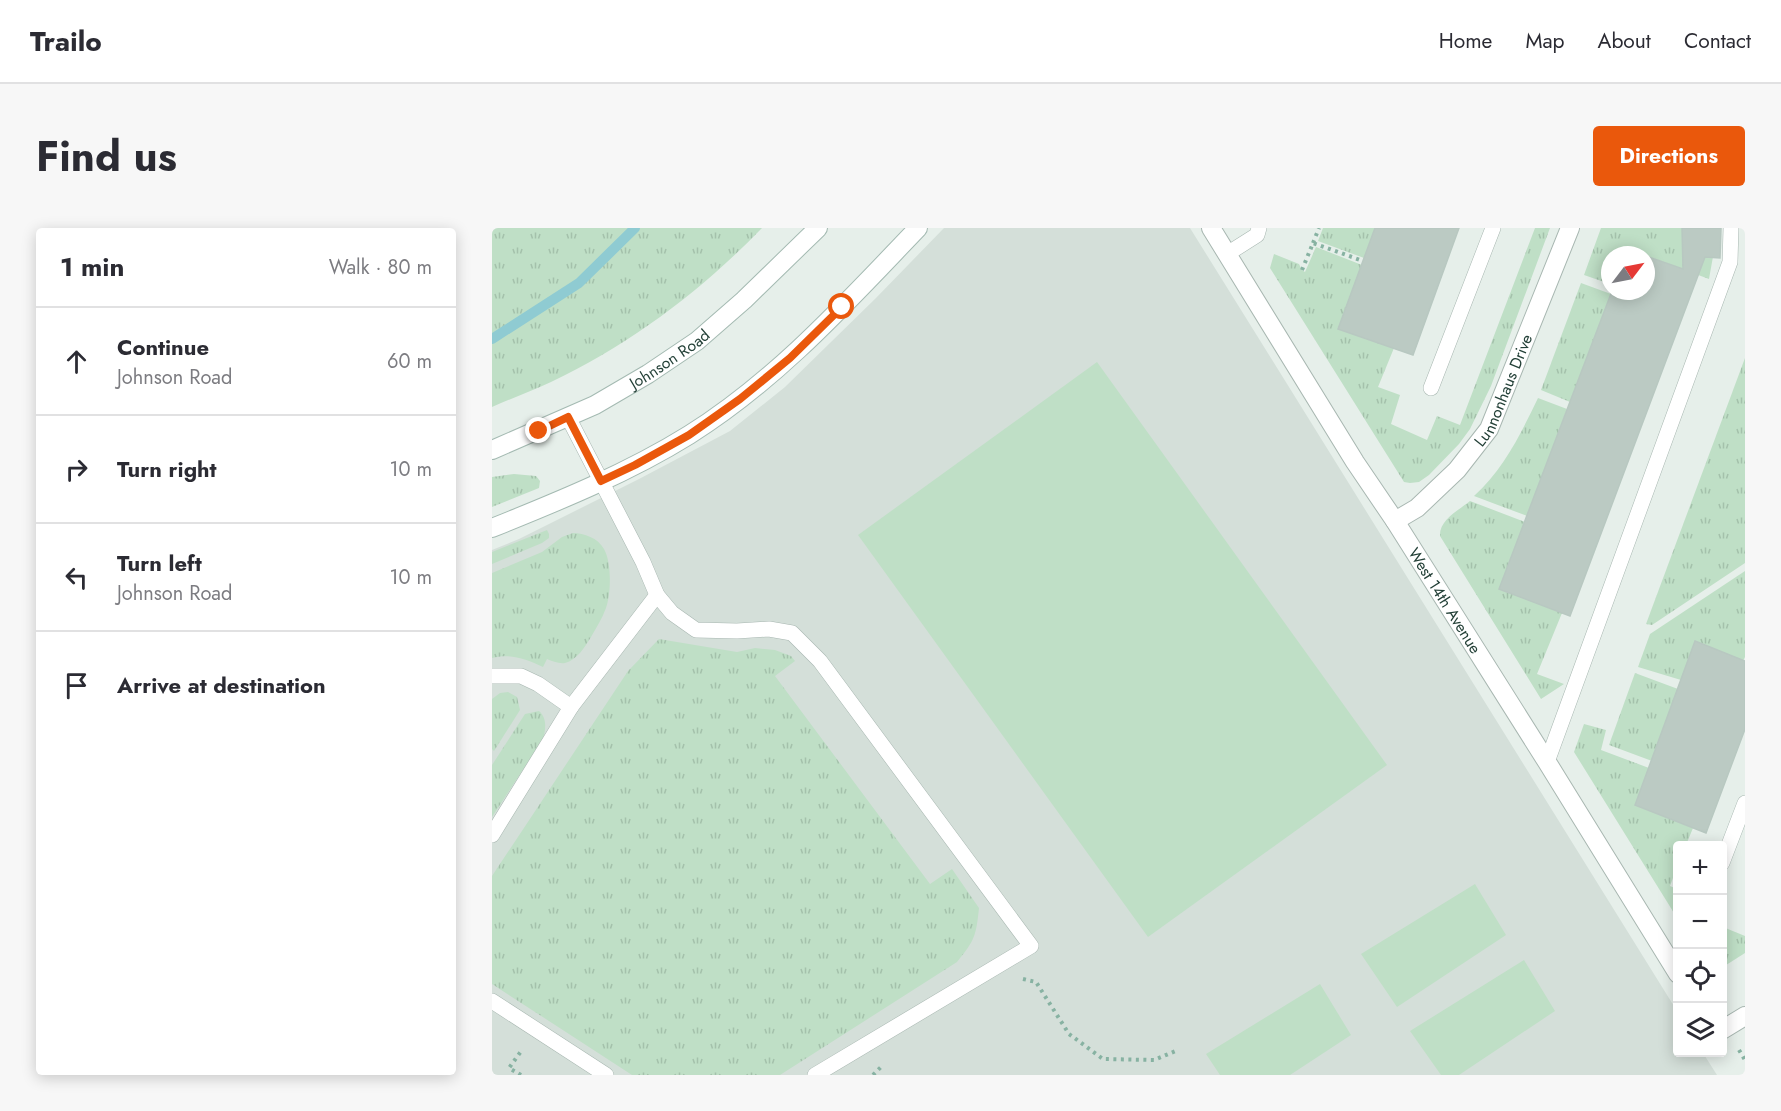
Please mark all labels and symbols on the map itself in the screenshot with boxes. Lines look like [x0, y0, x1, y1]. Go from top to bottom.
north arrow [1601, 246, 1655, 300]
route start [828, 293, 854, 319]
street label: Johnson Road [623, 324, 715, 395]
street label: Lunnonhaus Drive [1468, 330, 1538, 451]
route end [525, 417, 551, 443]
street label: West 14th Avenue [1403, 543, 1487, 658]

